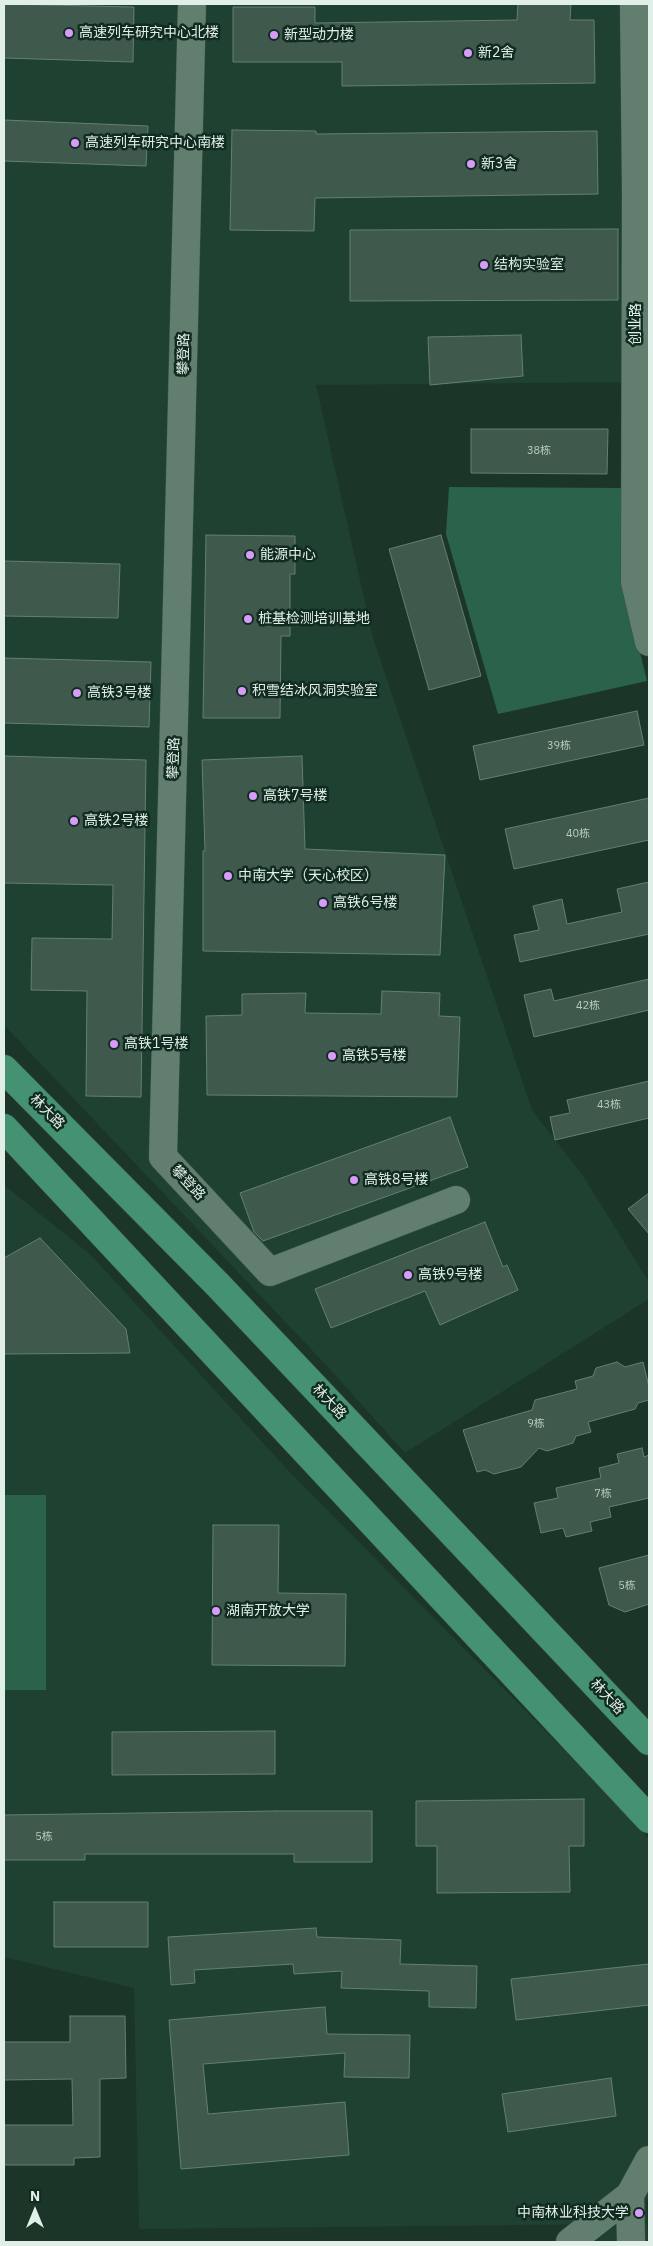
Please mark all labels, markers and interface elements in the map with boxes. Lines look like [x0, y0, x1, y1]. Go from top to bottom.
place label: 高速列车研究中心北楼 [79, 25, 219, 41]
marker: 高速列车研究中心北楼 [63, 27, 75, 39]
place label: 新型动力楼 [284, 27, 354, 43]
marker: 新型动力楼 [268, 29, 280, 41]
place label: 新2舍 [478, 45, 514, 61]
marker: 新2舍 [462, 47, 474, 59]
place label: 高速列车研究中心南楼 [85, 135, 225, 151]
marker: 高速列车研究中心南楼 [69, 137, 81, 149]
place label: 新3舍 [481, 156, 517, 172]
marker: 新3舍 [465, 158, 477, 170]
place label: 结构实验室 [494, 257, 564, 273]
marker: 结构实验室 [478, 259, 490, 271]
street label: 创业路 [628, 303, 644, 345]
street label: 攀登路 [175, 333, 193, 375]
house number: 38栋 [527, 444, 551, 458]
place label: 能源中心 [260, 547, 316, 563]
marker: 能源中心 [244, 549, 256, 561]
place label: 桩基检测培训基地 [258, 611, 370, 627]
marker: 桩基检测培训基地 [242, 613, 254, 625]
place label: 积雪结冰风洞实验室 [252, 683, 378, 699]
place label: 高铁3号楼 [87, 685, 151, 701]
marker: 积雪结冰风洞实验室 [236, 685, 248, 697]
marker: 高铁3号楼 [71, 687, 83, 699]
street label: 攀登路 [165, 737, 183, 779]
house number: 39栋 [547, 739, 571, 753]
place label: 高铁7号楼 [263, 788, 327, 804]
marker: 高铁7号楼 [247, 790, 259, 802]
place label: 高铁2号楼 [84, 813, 148, 829]
marker: 高铁2号楼 [68, 815, 80, 827]
house number: 40栋 [566, 827, 590, 841]
place label: 中南大学（天心校区） [238, 868, 378, 884]
marker: 中南大学（天心校区） [222, 870, 234, 882]
place label: 高铁6号楼 [333, 895, 397, 911]
marker: 高铁6号楼 [317, 897, 329, 909]
house number: 42栋 [576, 999, 600, 1013]
place label: 高铁1号楼 [124, 1036, 188, 1052]
marker: 高铁1号楼 [108, 1038, 120, 1050]
place label: 高铁5号楼 [342, 1048, 406, 1064]
marker: 高铁5号楼 [326, 1050, 338, 1062]
street label: 林大路 [26, 1091, 68, 1133]
house number: 43栋 [597, 1098, 621, 1112]
street label: 攀登路 [168, 1162, 208, 1204]
place label: 高铁8号楼 [364, 1172, 428, 1188]
marker: 高铁8号楼 [348, 1174, 360, 1186]
place label: 高铁9号楼 [418, 1267, 482, 1283]
marker: 高铁9号楼 [402, 1269, 414, 1281]
street label: 林大路 [309, 1381, 349, 1423]
house number: 9栋 [527, 1417, 545, 1431]
house number: 7栋 [594, 1487, 612, 1501]
house number: 5栋 [618, 1579, 636, 1593]
place label: 湖南开放大学 [226, 1603, 310, 1619]
marker: 湖南开放大学 [210, 1605, 222, 1617]
street label: 林大路 [587, 1676, 627, 1718]
house number: 5栋 [35, 1830, 53, 1844]
north arrow [10, 2186, 60, 2236]
text: N [30, 2187, 40, 2205]
place label: 中南林业科技大学 [517, 2205, 629, 2221]
marker: 中南林业科技大学 [633, 2207, 645, 2219]

